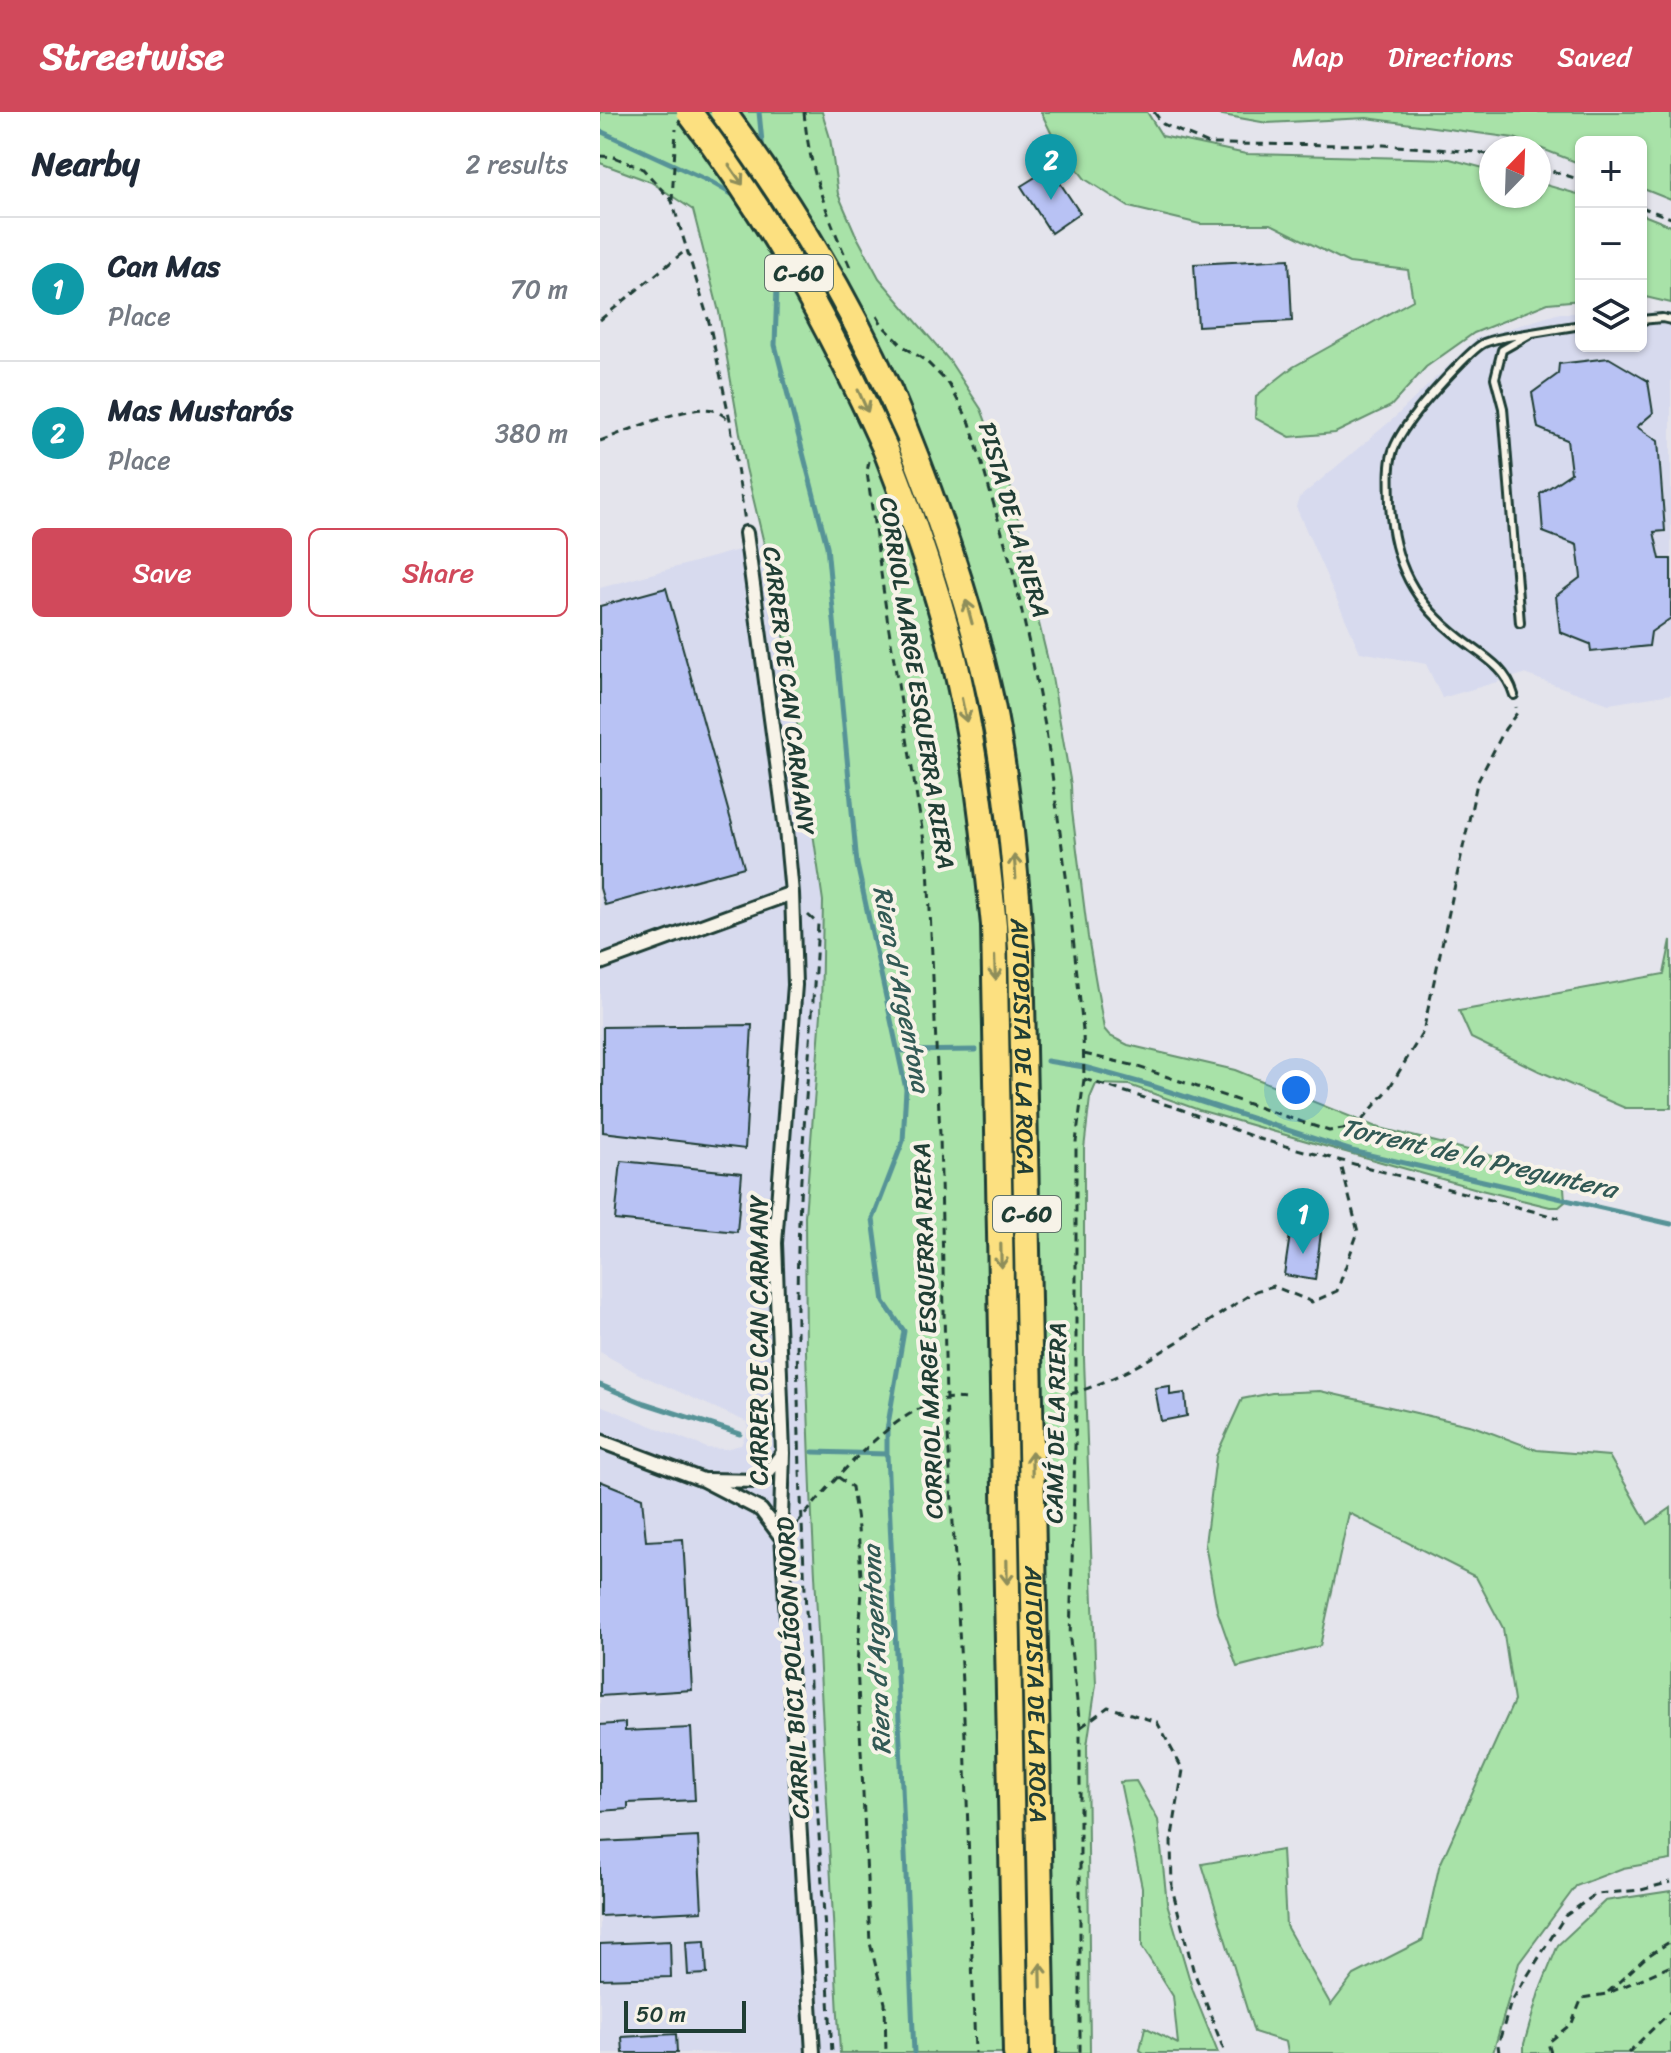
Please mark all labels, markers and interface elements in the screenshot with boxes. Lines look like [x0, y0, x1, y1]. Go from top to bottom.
text: Streetwise [40, 23, 224, 90]
text: Map [1292, 32, 1344, 81]
text: Directions [1388, 32, 1513, 81]
text: Saved [1557, 32, 1631, 81]
text: Nearby [32, 134, 140, 194]
pin: 2 [1025, 134, 1077, 200]
north arrow [1479, 136, 1551, 208]
map controls [1575, 136, 1647, 352]
button: + [1575, 136, 1647, 208]
text: 2 results [466, 141, 568, 187]
one-way arrow [728, 163, 744, 185]
button: − [1575, 208, 1647, 280]
text: Can Mas [108, 239, 220, 293]
road number: C-60 [765, 255, 833, 291]
text: 1 [52, 266, 64, 312]
text: 70 m [510, 266, 568, 312]
button: layers [1575, 280, 1647, 352]
text: Place [108, 293, 171, 339]
text: Mas Mustarós [108, 383, 293, 437]
one-way arrow [857, 388, 872, 412]
text: 2 [50, 410, 66, 456]
text: 380 m [495, 410, 568, 456]
street label: PISTA DE LA RIERA [966, 417, 1062, 623]
text: Place [108, 437, 171, 483]
street label: CORRIOL MARGE ESQUERRA RIERA [867, 494, 967, 872]
button: Save [32, 528, 292, 617]
button: Share [308, 528, 568, 617]
street label: CARRER DE CAN CARMANY [750, 544, 828, 839]
one-way arrow [960, 600, 975, 626]
one-way arrow [958, 697, 973, 722]
one-way arrow [1007, 854, 1022, 881]
water label: Riera d'Argentona [859, 882, 945, 1099]
street label: AUTOPISTA DE LA ROCA [998, 915, 1046, 1175]
one-way arrow [987, 954, 1002, 981]
your location [1276, 1070, 1316, 1110]
water label: Torrent de la Preguntera [1336, 1104, 1624, 1213]
street label: CORRIOL MARGE ESQUERRA RIERA [900, 1142, 956, 1520]
pin: 1 [1277, 1188, 1329, 1254]
street label: CARRER DE CAN CARMANY [738, 1194, 780, 1485]
road number: C-60 [993, 1196, 1061, 1232]
one-way arrow [993, 1242, 1009, 1269]
street label: CAMÍ DE LA RIERA [1033, 1322, 1079, 1524]
one-way arrow [1024, 1450, 1040, 1477]
street label: CARRIL BICI POLÍGON NORD [764, 1515, 822, 1820]
water label: Riera d'Argentona [847, 1541, 904, 1756]
one-way arrow [999, 1558, 1014, 1585]
street label: AUTOPISTA DE LA ROCA [1012, 1564, 1059, 1823]
one-way arrow [1034, 1962, 1049, 1989]
text: 50 m [636, 1995, 686, 2034]
scale bar [624, 1997, 746, 2033]

